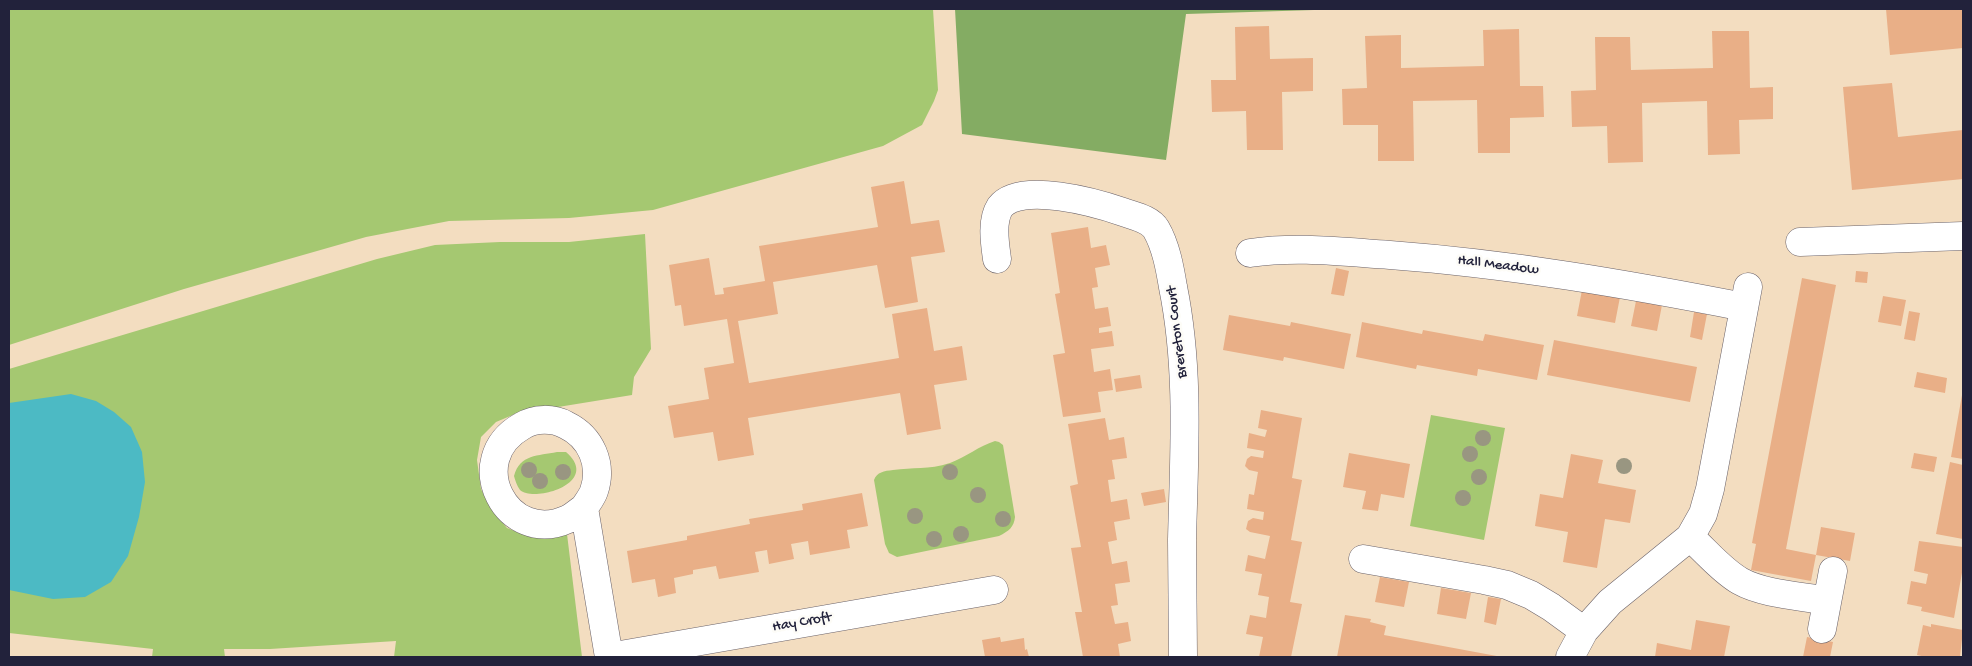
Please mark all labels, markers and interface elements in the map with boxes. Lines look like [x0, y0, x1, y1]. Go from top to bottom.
street label: Hall Meadow [1456, 252, 1540, 280]
street label: Brereton Court [1163, 285, 1193, 379]
street label: Hay Croft [771, 609, 833, 637]

